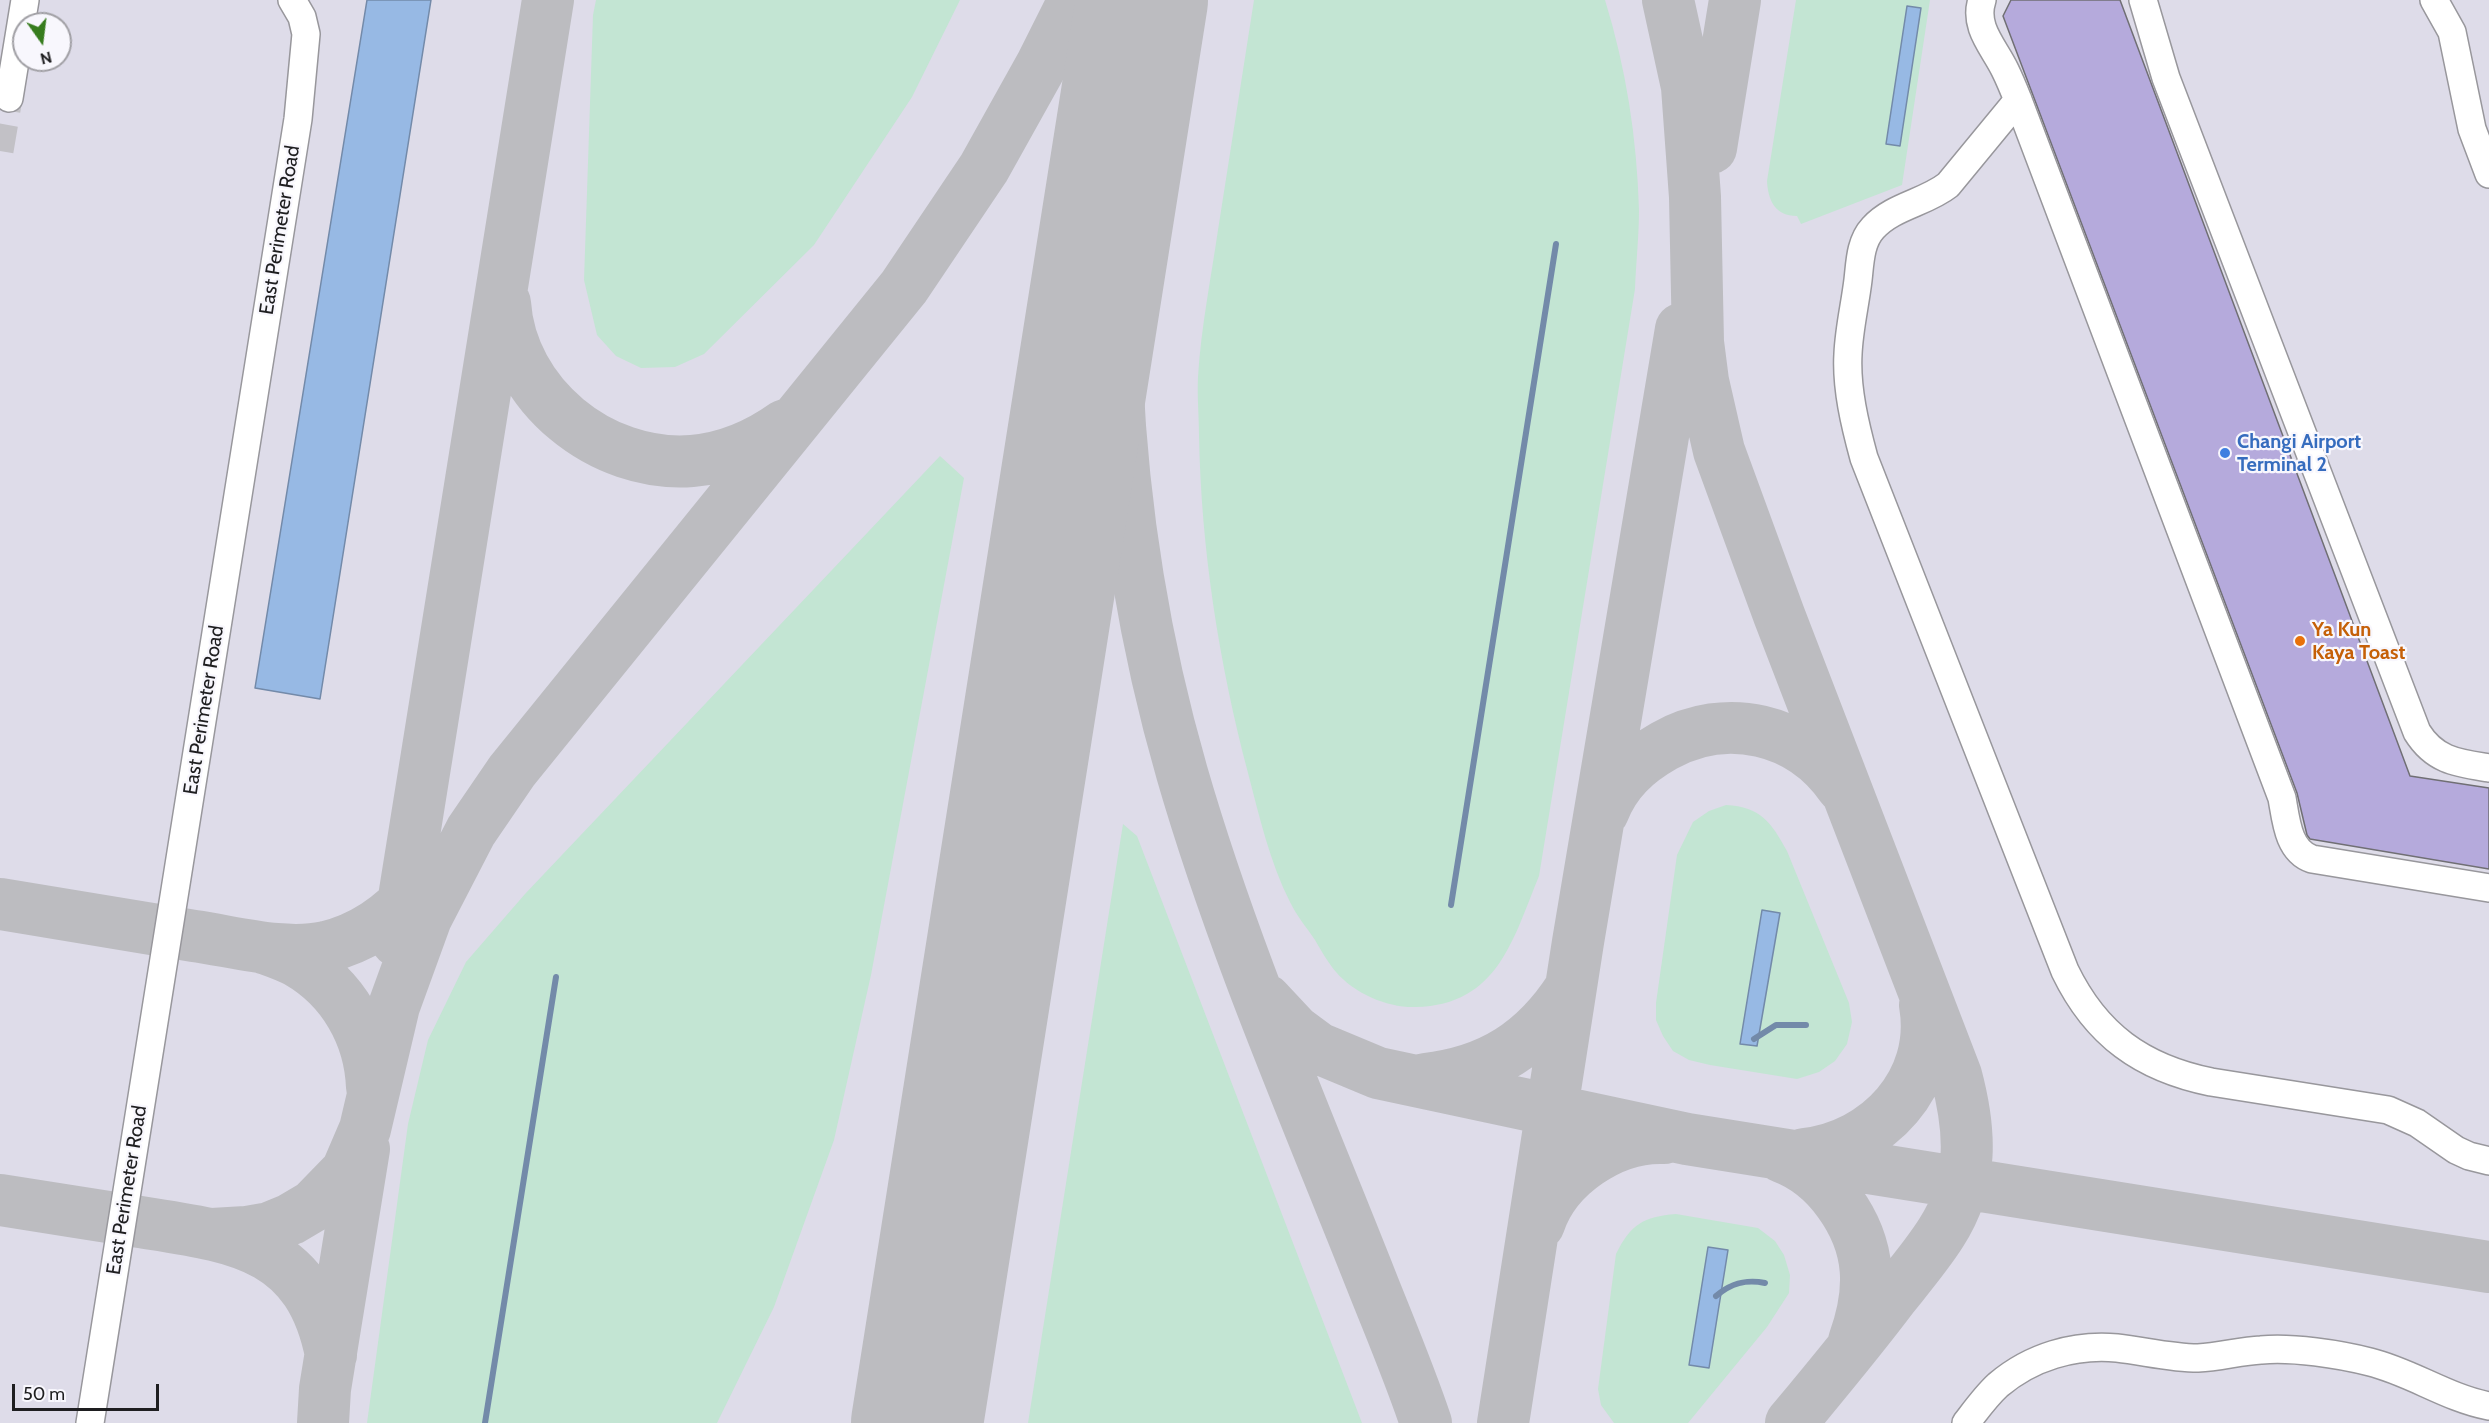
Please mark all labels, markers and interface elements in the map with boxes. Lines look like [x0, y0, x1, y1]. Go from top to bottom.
north arrow [12, 12, 72, 72]
text: N [38, 47, 54, 69]
street label: East Perimeter Road [255, 144, 305, 316]
place label: Changi Airport Terminal 2 [2237, 430, 2361, 477]
marker: Changi Airport Terminal 2 [2218, 446, 2232, 460]
place label: Ya Kun Kaya Toast [2312, 618, 2405, 665]
street label: East Perimeter Road [179, 624, 229, 796]
marker: Ya Kun Kaya Toast [2293, 634, 2307, 648]
street label: East Perimeter Road [102, 1104, 152, 1276]
scale bar [15, 1372, 162, 1410]
text: 50 m [23, 1383, 65, 1405]

